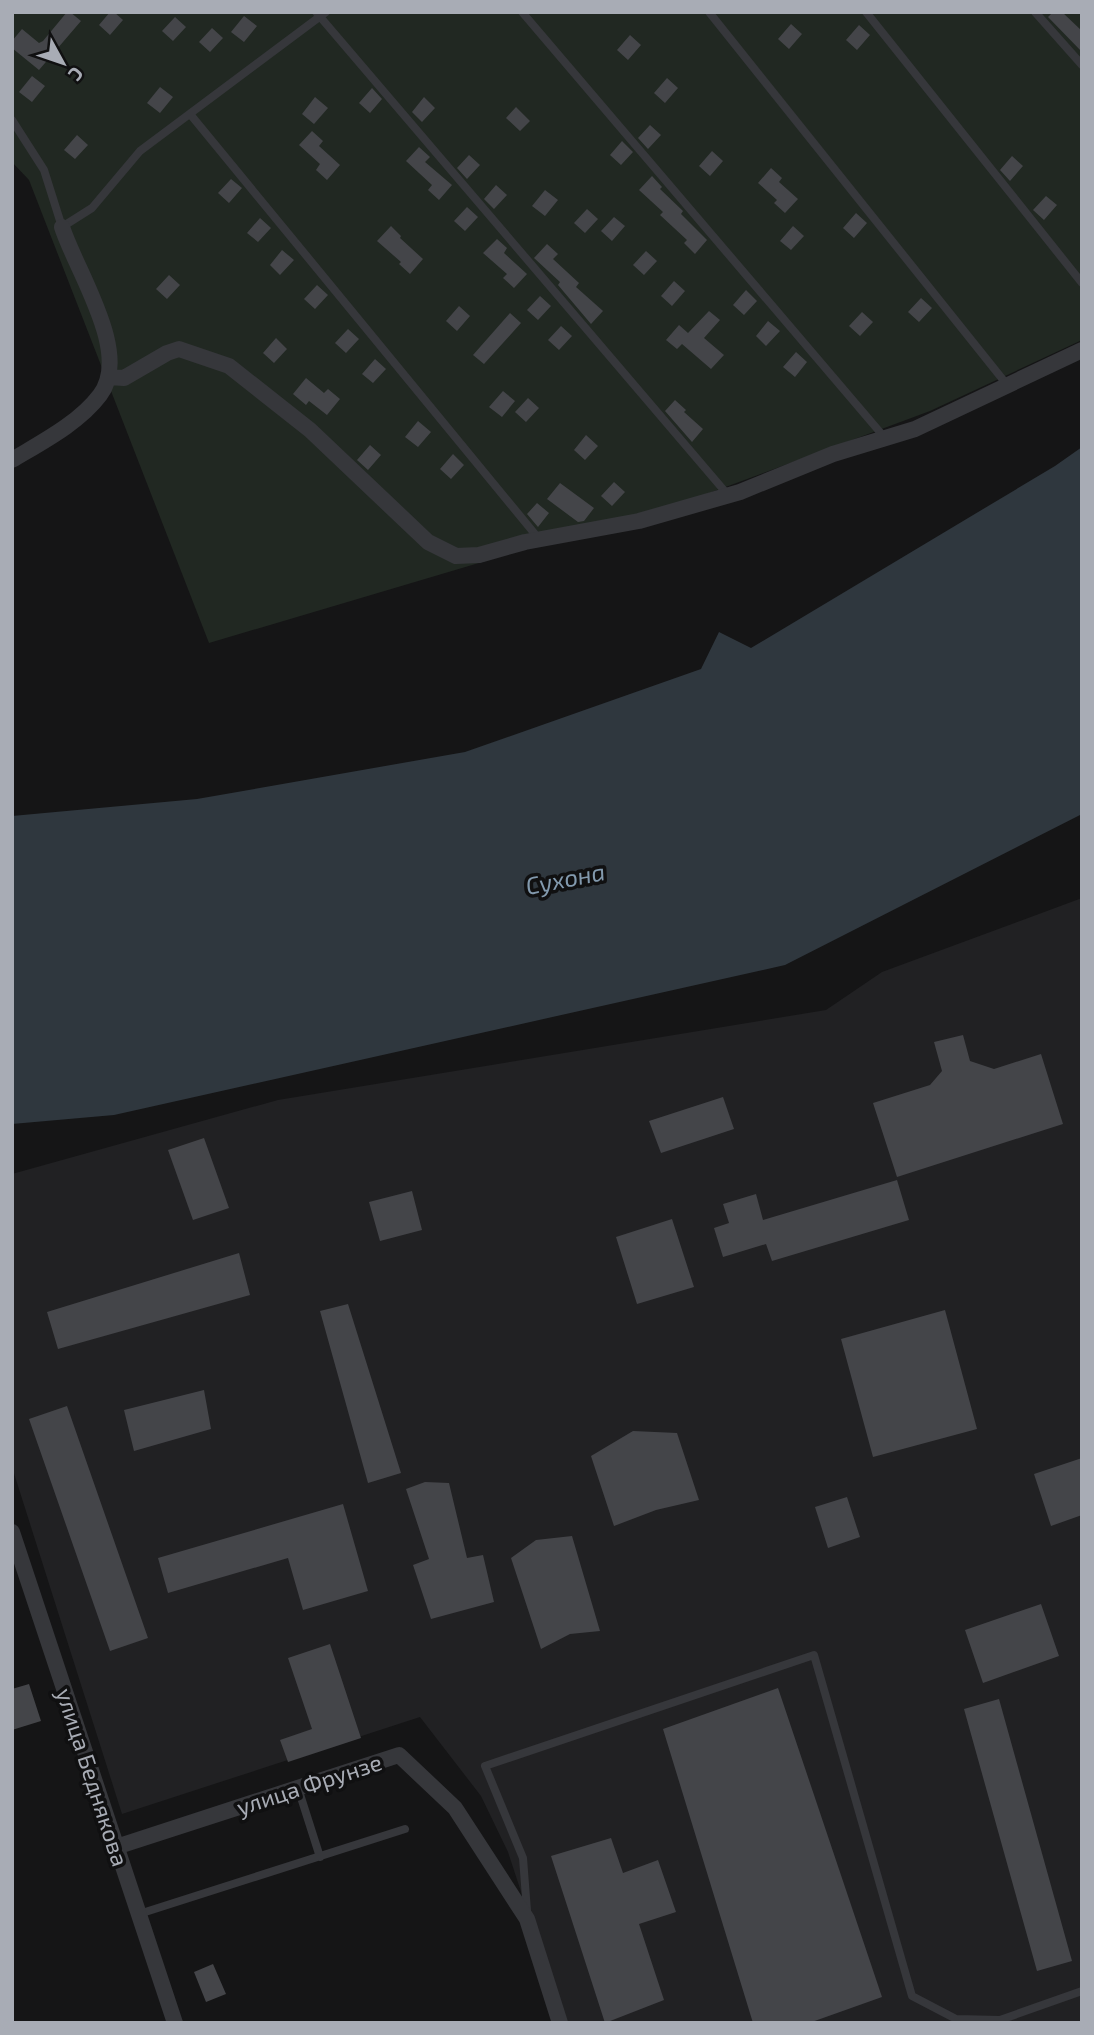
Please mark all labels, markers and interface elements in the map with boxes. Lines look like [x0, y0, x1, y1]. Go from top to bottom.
north arrow [28, 28, 98, 98]
text: С [64, 63, 89, 86]
water label: Сухона [523, 856, 607, 900]
street label: улица Беднякова [50, 1684, 135, 1870]
street label: улица Фрунзе [233, 1747, 385, 1822]

